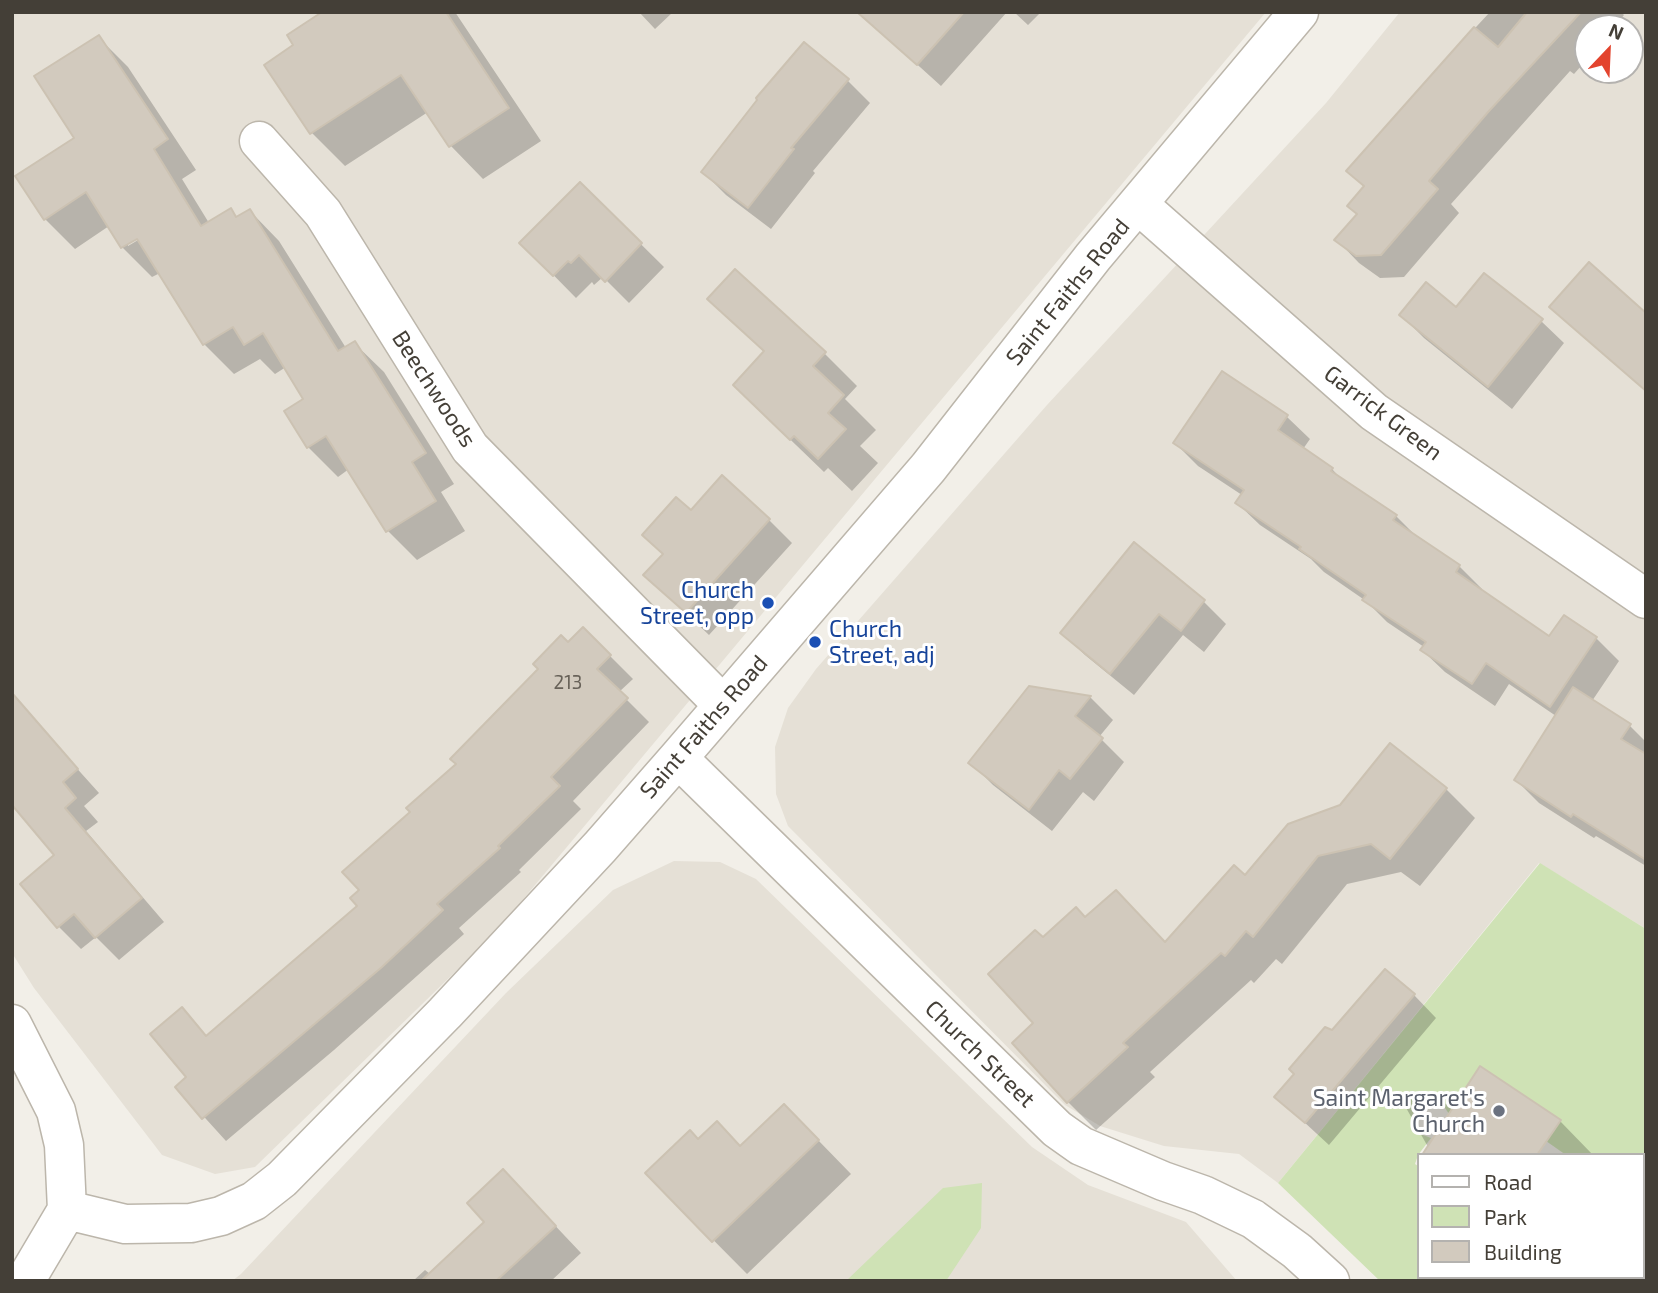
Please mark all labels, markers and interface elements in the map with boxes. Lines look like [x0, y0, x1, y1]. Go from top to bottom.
north arrow [1574, 14, 1644, 84]
text: N [1606, 18, 1627, 44]
street label: Saint Faiths Road [1000, 213, 1136, 371]
street label: Beechwoods [386, 326, 482, 452]
street label: Garrick Green [1318, 360, 1448, 466]
place label: Church Street, opp [640, 576, 754, 630]
marker: Church Street, opp [760, 595, 776, 611]
place label: Church Street, adj [829, 615, 935, 669]
marker: Church Street, adj [807, 634, 823, 650]
street label: Saint Faiths Road [634, 650, 774, 804]
house number: 213 [554, 672, 582, 694]
street label: Church Street [919, 995, 1041, 1113]
place label: Saint Margaret's Church [1313, 1084, 1485, 1138]
marker: Saint Margaret's Church [1491, 1103, 1507, 1119]
legend [1416, 1153, 1644, 1279]
text: Road [1484, 1169, 1532, 1194]
text: Park [1484, 1204, 1527, 1229]
text: Building [1484, 1239, 1562, 1264]

